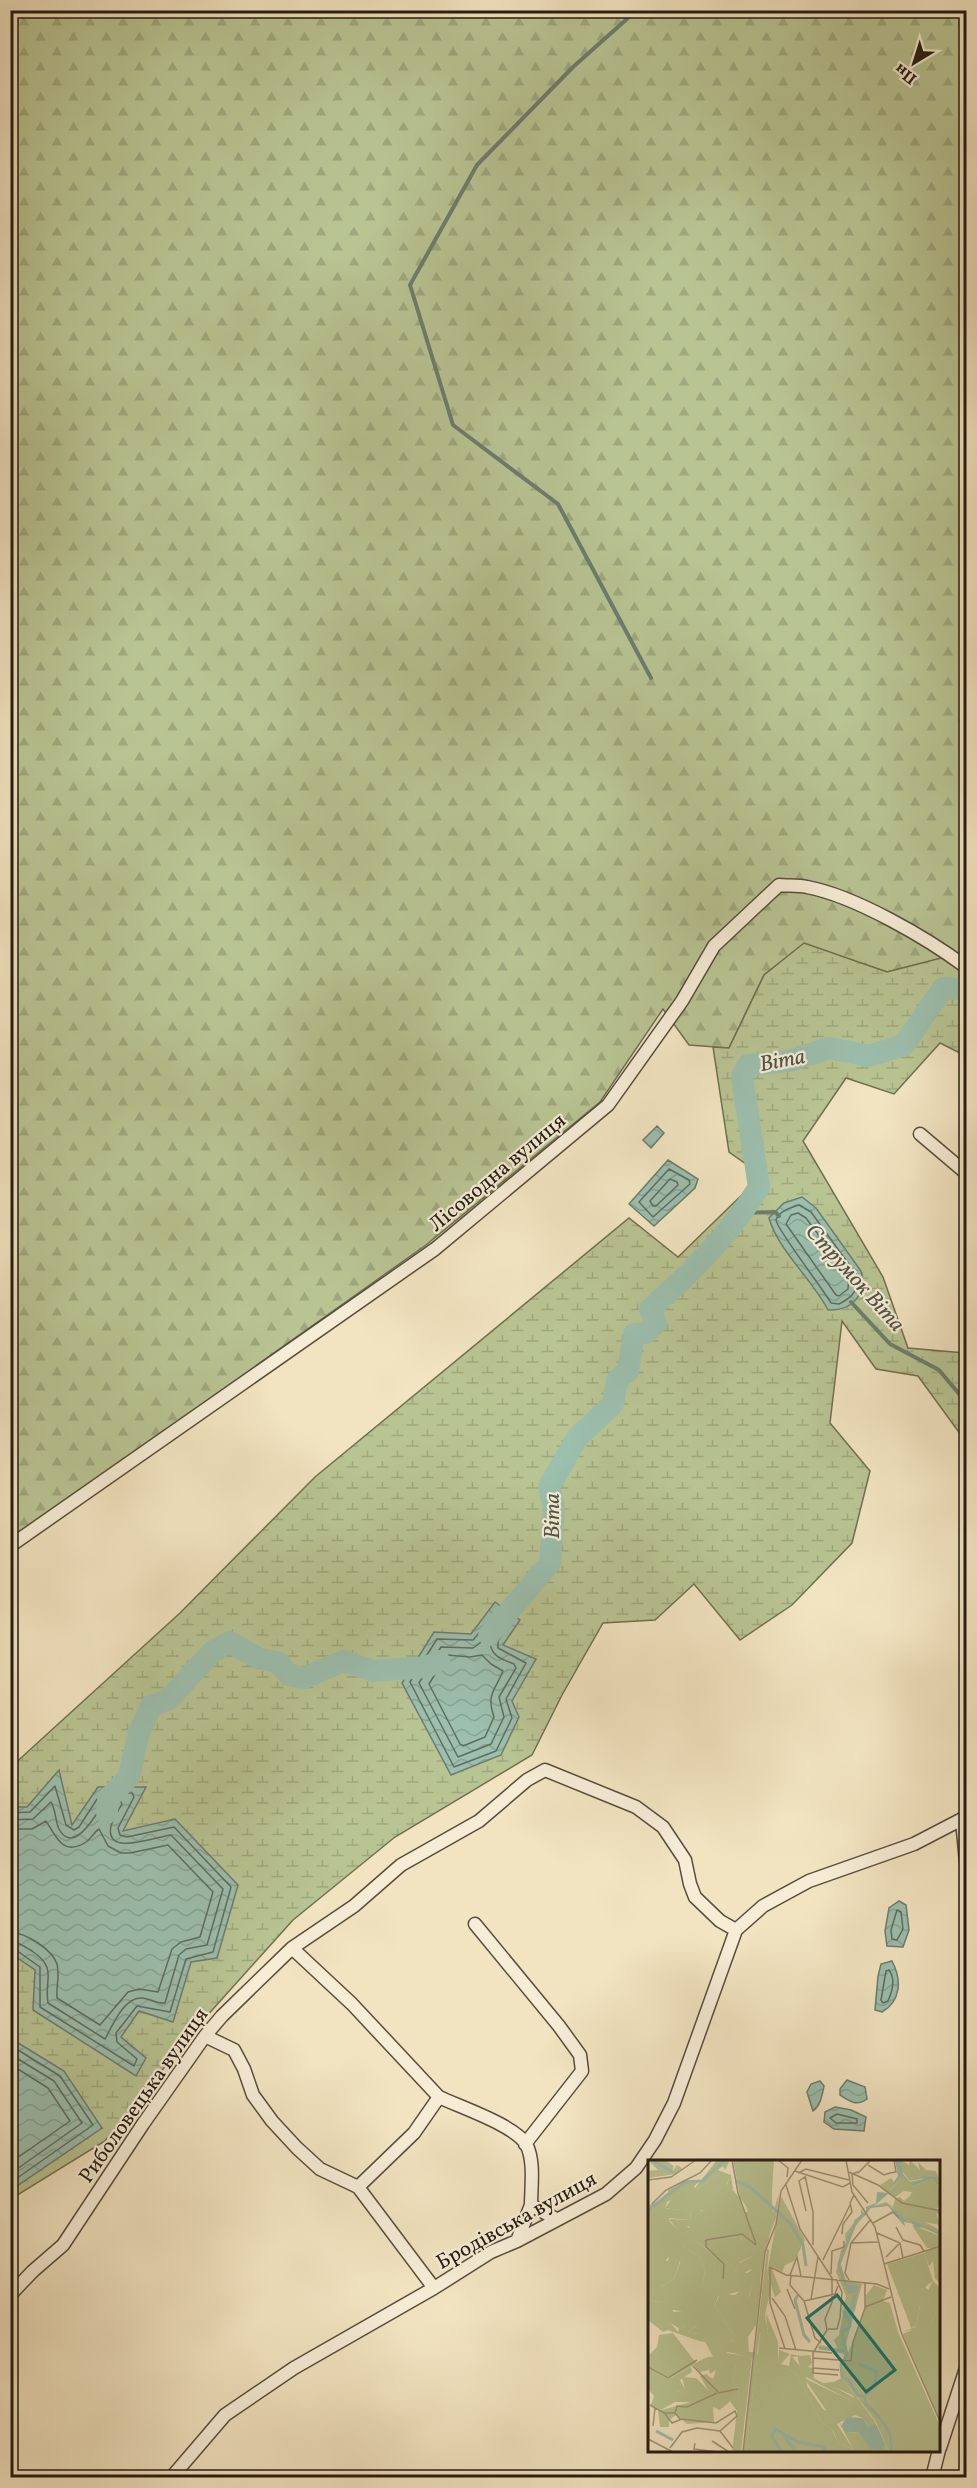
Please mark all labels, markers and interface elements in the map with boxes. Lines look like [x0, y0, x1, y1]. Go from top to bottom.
north arrow [884, 33, 944, 93]
text: Пн [890, 58, 922, 89]
water label: Віта [757, 1042, 808, 1081]
street label: Лісоводна вулиця [423, 1107, 573, 1239]
water label: Струмок Віта [797, 1218, 911, 1340]
water label: Віта [538, 1493, 569, 1539]
street label: Риболовецька вулиця [73, 2002, 216, 2190]
inset map [648, 2160, 941, 2452]
street label: Бродівська вулиця [431, 2165, 602, 2277]

